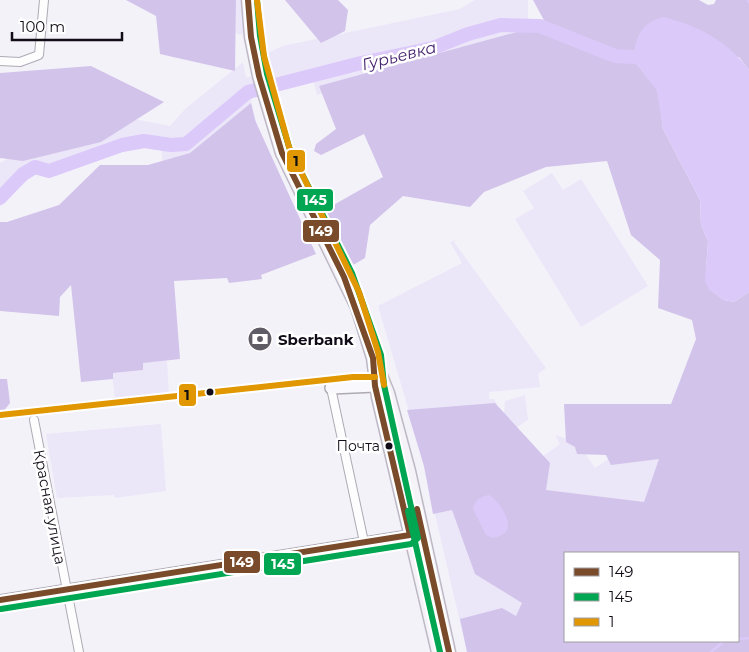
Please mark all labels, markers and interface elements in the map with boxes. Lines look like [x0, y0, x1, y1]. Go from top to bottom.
scale bar [12, 10, 122, 42]
text: 100 m [20, 17, 65, 36]
water label: Гурьевка [360, 38, 438, 74]
line badge: 1 [286, 149, 306, 173]
text: 1 [293, 152, 299, 170]
line badge: 145 [296, 188, 334, 212]
text: 145 [303, 191, 327, 209]
line badge: 149 [302, 219, 340, 243]
text: 149 [309, 222, 333, 240]
bank icon: Sberbank [247, 326, 273, 352]
place label: Sberbank [278, 330, 354, 349]
line badge: 1 [178, 383, 197, 407]
text: 1 [184, 386, 190, 404]
unlabelled marker [205, 387, 215, 397]
place label: Почта [336, 437, 380, 455]
marker: Почта [384, 441, 394, 451]
street label: Красная улица [30, 448, 70, 566]
line badge: 149 [223, 550, 261, 574]
line badge: 145 [263, 552, 302, 576]
legend [564, 552, 739, 642]
text: 149 [230, 553, 254, 571]
text: 145 [271, 555, 295, 573]
text: 149 [609, 562, 633, 581]
text: 145 [609, 587, 633, 606]
text: 1 [609, 612, 614, 631]

